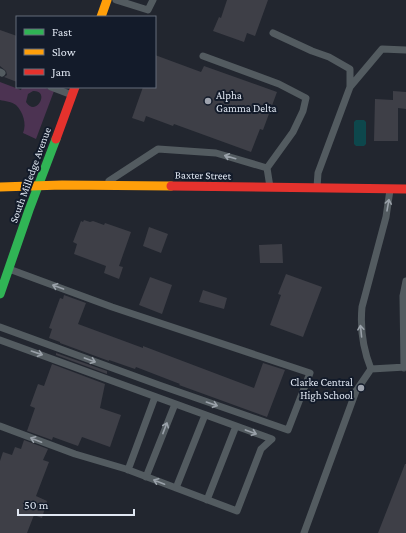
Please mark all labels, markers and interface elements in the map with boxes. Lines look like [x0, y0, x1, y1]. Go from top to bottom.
legend [16, 16, 156, 88]
text: Fast [52, 25, 73, 39]
text: Slow [52, 45, 76, 59]
text: Jam [51, 65, 71, 79]
place label: Alpha Gamma Delta [216, 89, 277, 114]
marker: Alpha Gamma Delta [203, 96, 213, 106]
street label: South Milledge Avenue [7, 125, 54, 225]
one-way arrow [224, 153, 237, 160]
street label: Baxter Street [175, 169, 232, 181]
one-way arrow [384, 199, 392, 212]
one-way arrow [52, 282, 64, 290]
one-way arrow [358, 325, 365, 338]
one-way arrow [30, 350, 43, 357]
one-way arrow [84, 357, 96, 365]
place label: Clarke Central High School [290, 376, 353, 402]
marker: Clarke Central High School [356, 383, 366, 393]
one-way arrow [206, 401, 219, 408]
one-way arrow [162, 422, 170, 434]
one-way arrow [244, 428, 256, 436]
one-way arrow [31, 435, 43, 443]
one-way arrow [153, 477, 165, 485]
scale bar [18, 491, 134, 517]
text: 50 m [24, 498, 49, 512]

